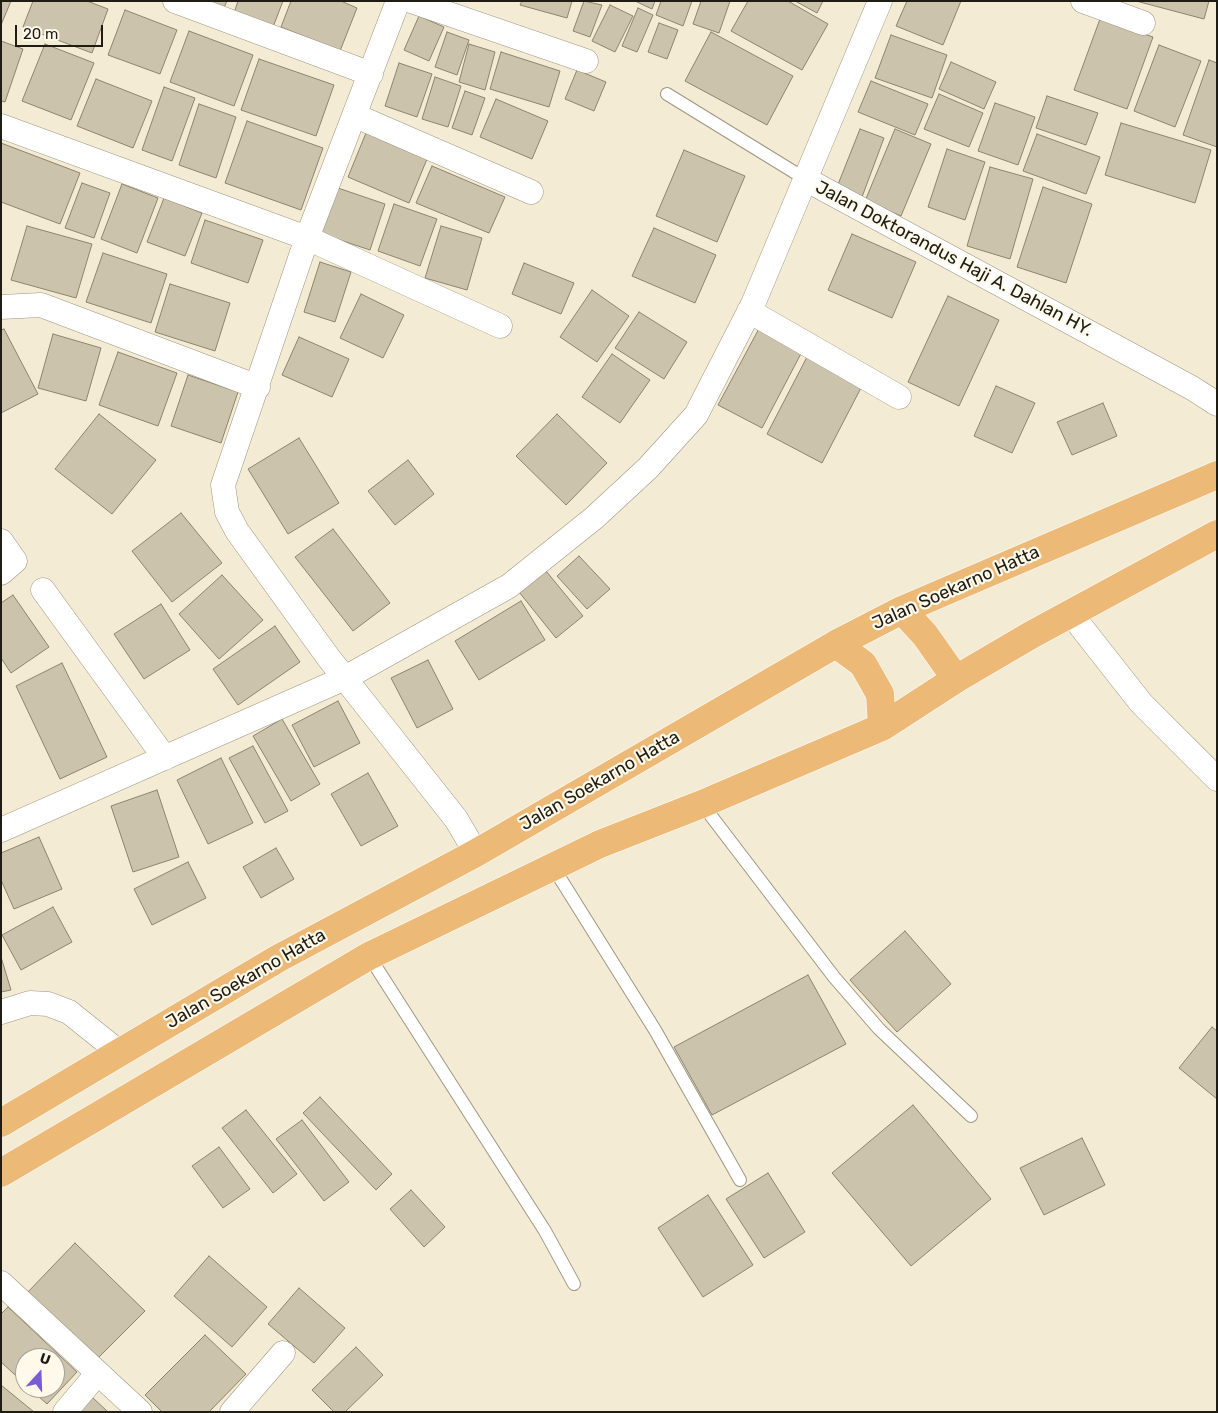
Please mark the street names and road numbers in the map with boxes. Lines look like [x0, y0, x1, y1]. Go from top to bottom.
street label: Jalan Doktorandus Haji A. Dahlan HY. [812, 177, 1096, 341]
street label: Jalan Soekarno Hatta [869, 541, 1043, 635]
street label: Jalan Soekarno Hatta [516, 726, 684, 836]
street label: Jalan Soekarno Hatta [162, 924, 330, 1034]

